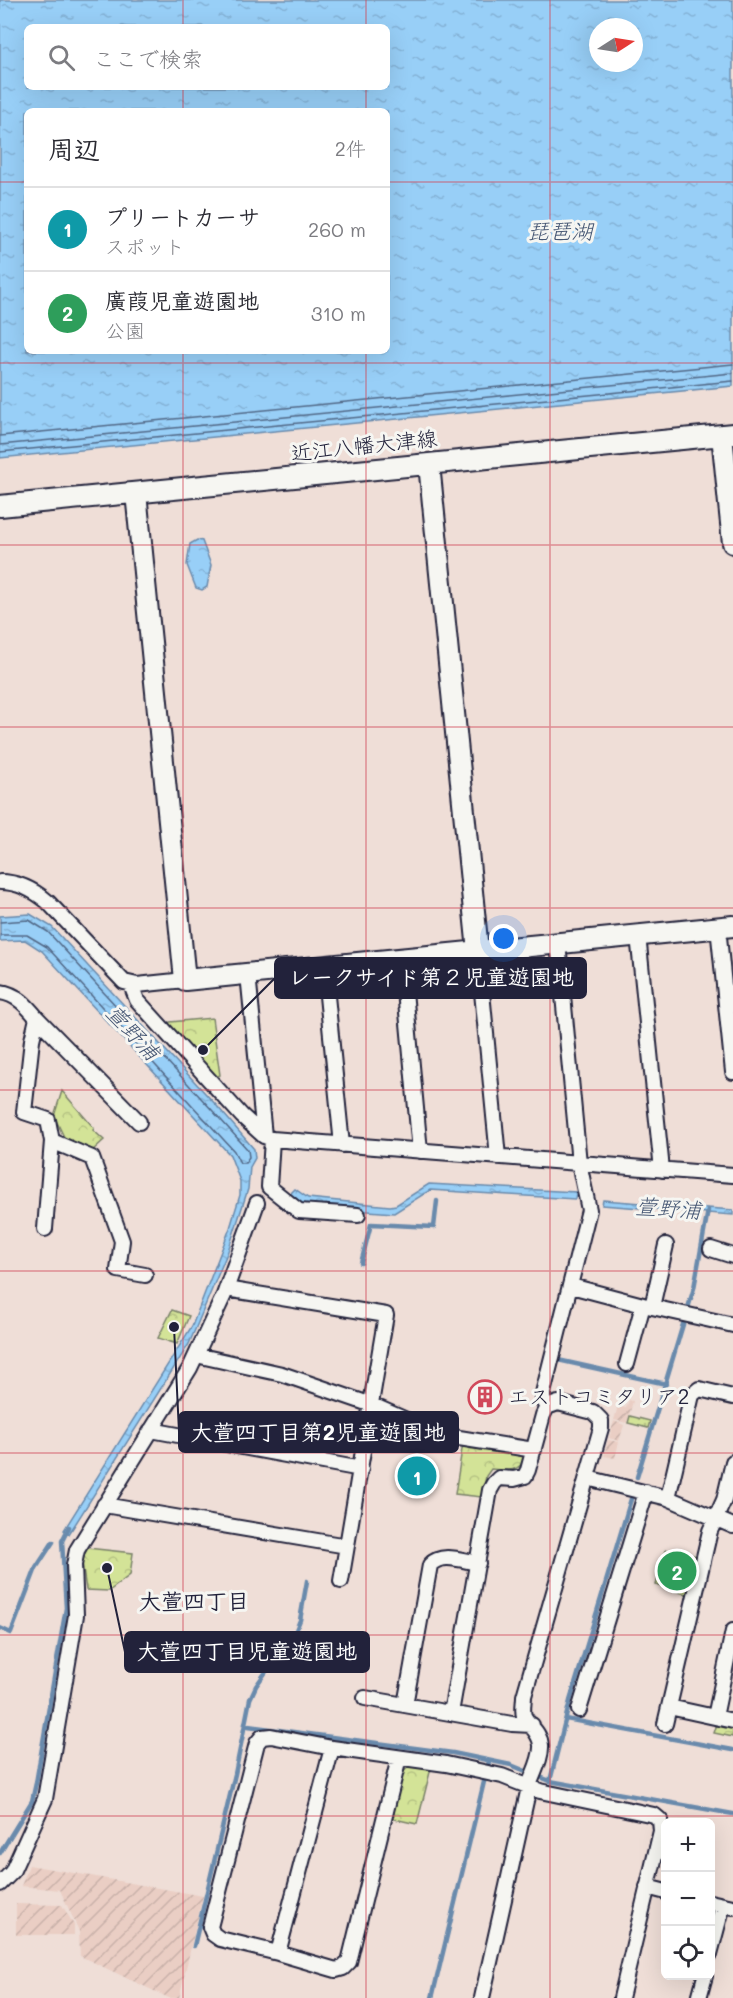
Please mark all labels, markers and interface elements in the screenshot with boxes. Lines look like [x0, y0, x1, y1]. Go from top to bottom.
north arrow [589, 18, 643, 72]
search box [24, 24, 390, 90]
icon: search [45, 41, 78, 74]
text: ここで検索 [93, 44, 203, 73]
text: 周辺 [48, 132, 100, 166]
text: 2件 [335, 135, 366, 161]
text: プリートカーサ [105, 202, 260, 231]
text: 1 [63, 216, 72, 242]
text: 260 m [308, 216, 366, 242]
water label: 琵琶湖 [527, 216, 595, 245]
text: スポット [105, 233, 185, 259]
text: 廣葭児童遊園地 [105, 286, 259, 315]
text: 2 [62, 300, 73, 326]
text: 310 m [311, 300, 366, 326]
text: 公園 [105, 317, 145, 343]
street label: 近江八幡大津線 [289, 423, 438, 466]
your location [489, 924, 518, 953]
callout: レークサイド第２児童遊園地 [275, 958, 586, 998]
text: レークサイド第２児童遊園地 [288, 962, 574, 991]
water label: 萱野浦 [100, 998, 168, 1067]
water label: 萱野浦 [634, 1191, 704, 1224]
building icon: エストコミタリア2 [467, 1379, 503, 1415]
place label: エストコミタリア2 [508, 1382, 689, 1409]
callout: 大萱四丁目第2児童遊園地 [179, 1412, 458, 1452]
text: 大萱四丁目第2児童遊園地 [191, 1417, 445, 1446]
pin: 1 [398, 1454, 436, 1498]
pin: 2 [658, 1548, 696, 1594]
district label: 大萱四丁目 [139, 1586, 249, 1615]
callout: 大萱四丁目児童遊園地 [125, 1632, 369, 1672]
text: 大萱四丁目児童遊園地 [137, 1636, 357, 1665]
map controls [661, 1818, 715, 1980]
button: + [661, 1818, 715, 1872]
button: − [661, 1872, 715, 1926]
button: locate [661, 1926, 715, 1980]

